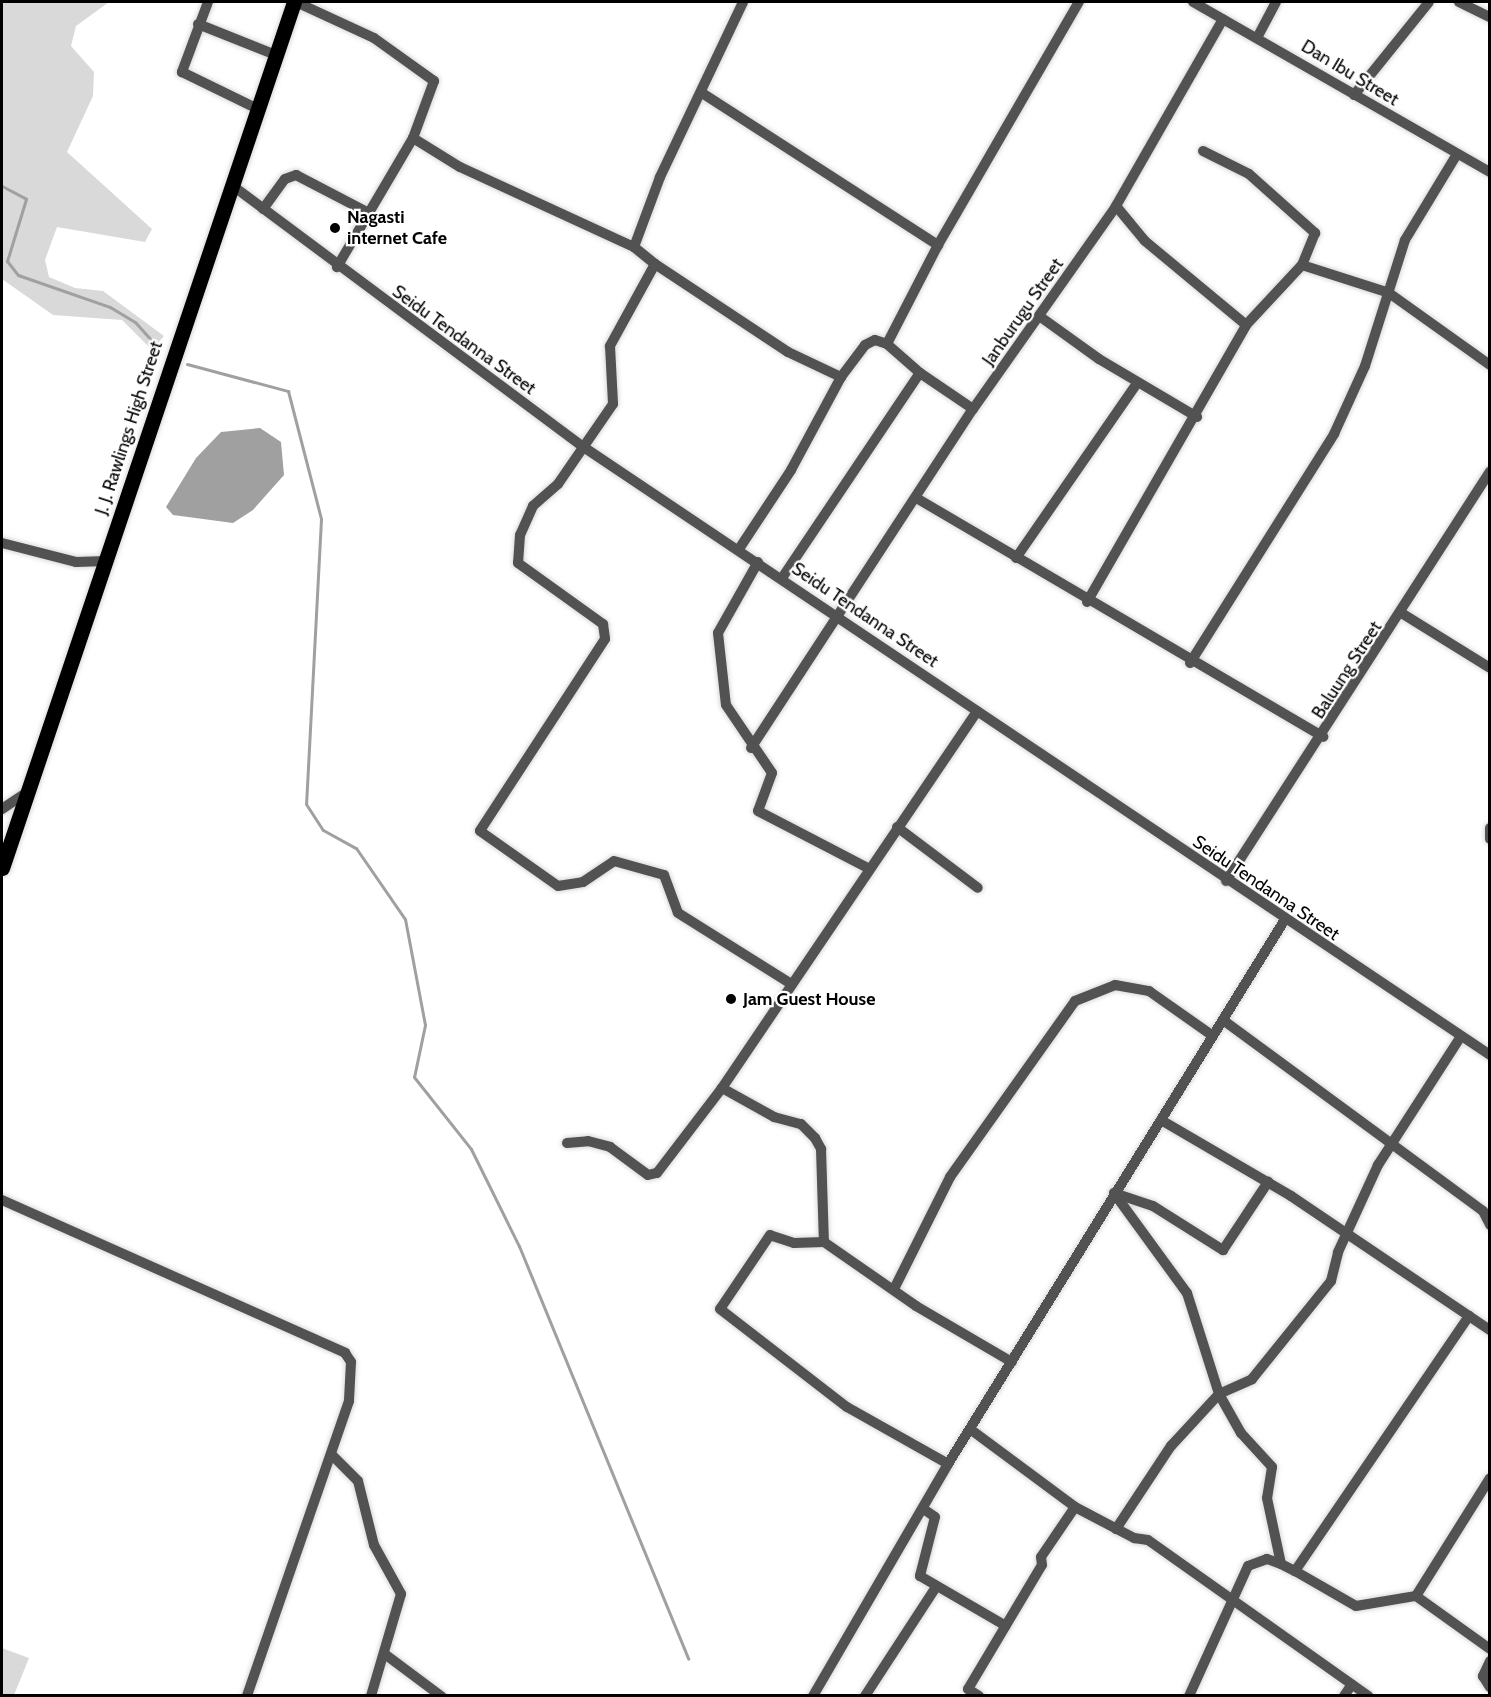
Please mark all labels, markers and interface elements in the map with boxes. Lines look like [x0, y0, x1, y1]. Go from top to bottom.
street label: Dan Ibu Street [1297, 35, 1403, 111]
place label: Nagasti internet Cafe [347, 207, 447, 250]
marker: Nagasti internet Cafe [328, 221, 342, 235]
street label: Janburugu Street [978, 254, 1068, 370]
street label: Seidu Tendanna Street [388, 281, 540, 399]
street label: J. J. Rawlings High Street [91, 339, 167, 517]
street label: Seidu Tendanna Street [788, 558, 942, 672]
street label: Baluung Street [1307, 617, 1387, 723]
street label: Seidu Tendanna Street [1189, 831, 1343, 945]
place label: Jam Guest House [743, 988, 875, 1010]
marker: Jam Guest House [724, 992, 738, 1006]

